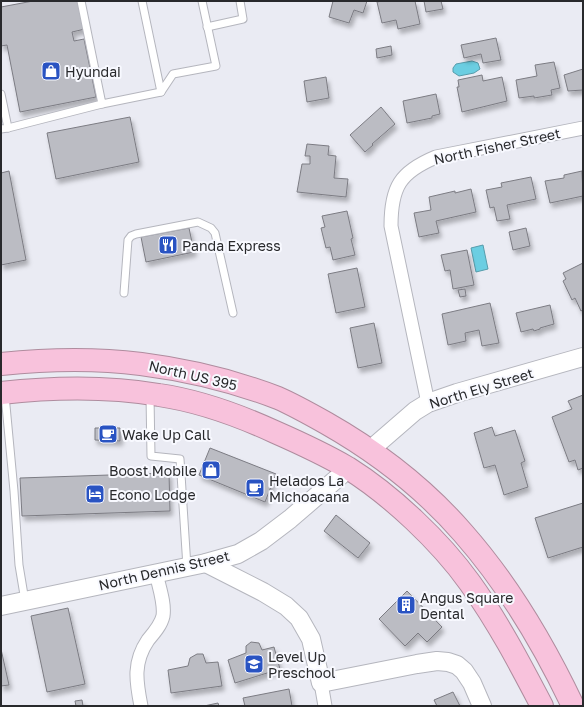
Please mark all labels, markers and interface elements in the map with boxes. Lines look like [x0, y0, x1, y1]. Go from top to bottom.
shop icon: Hyundai [40, 60, 62, 82]
place label: Hyundai [65, 63, 121, 80]
street label: North Fisher Street [432, 124, 562, 168]
restaurant icon: Panda Express [157, 234, 179, 256]
place label: Panda Express [182, 237, 281, 254]
street label: North US 395 [147, 357, 239, 393]
street label: North Ely Street [427, 364, 535, 412]
cafe icon: Wake Up Call [97, 423, 119, 445]
place label: Wake Up Call [122, 426, 211, 443]
shop icon: Boost Mobile [200, 459, 222, 481]
place label: Boost Mobile [109, 462, 197, 479]
place label: Helados La Michoacana [269, 472, 349, 505]
cafe icon: Helados La Michoacana [244, 477, 266, 499]
hotel icon: Econo Lodge [84, 483, 106, 505]
place label: Econo Lodge [109, 486, 196, 503]
street label: North Dennis Street [97, 547, 231, 593]
place label: Angus Square Dental [420, 589, 513, 622]
building icon: Angus Square Dental [395, 594, 417, 616]
place label: Level Up Preschool [268, 648, 336, 681]
school or university icon: Level Up Preschool [243, 653, 265, 675]

